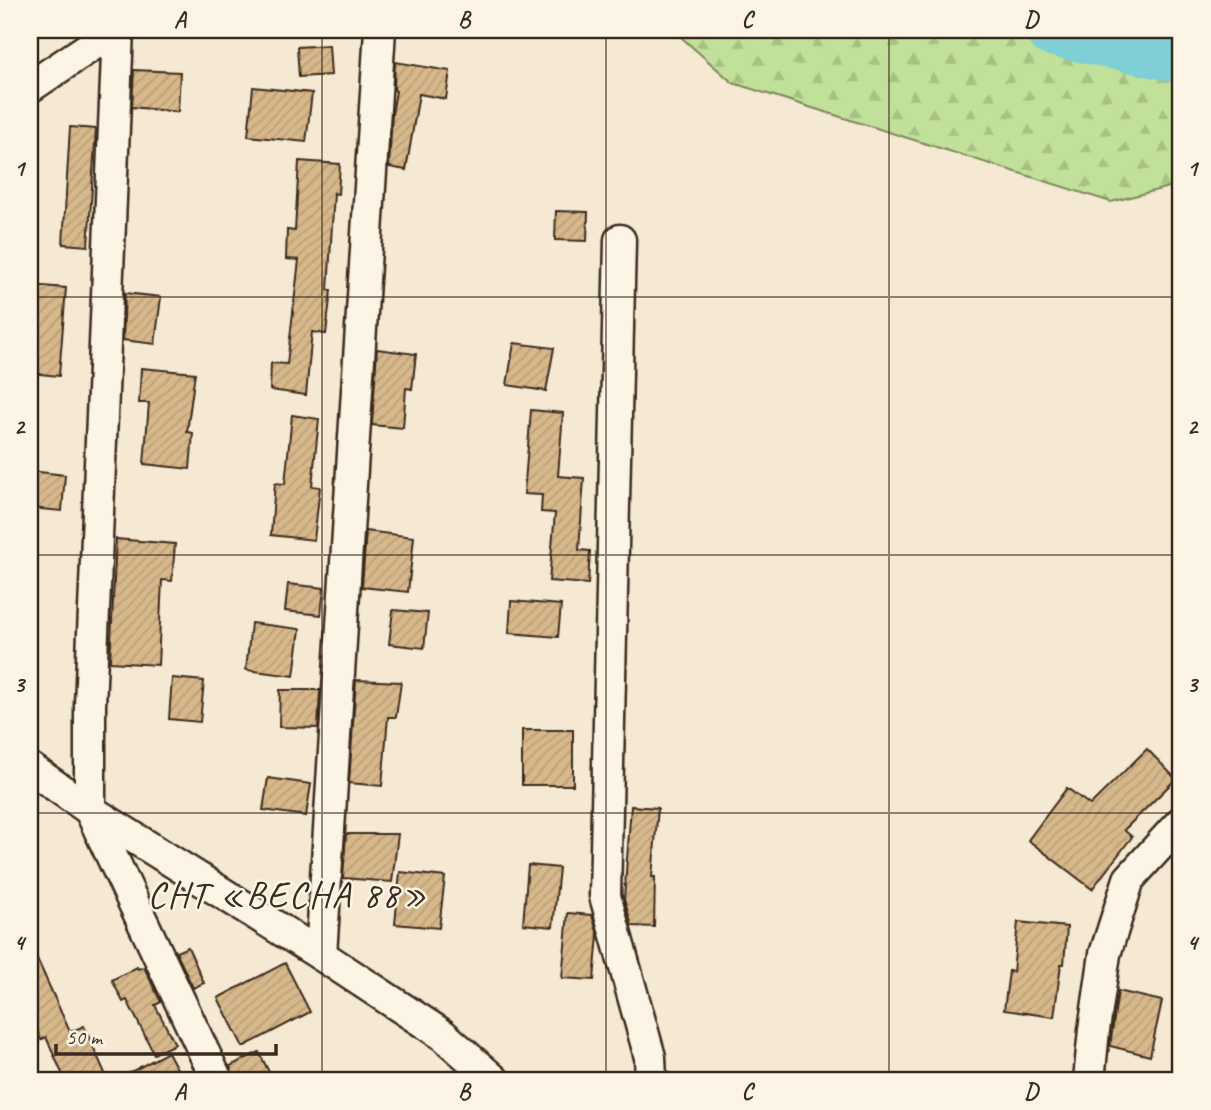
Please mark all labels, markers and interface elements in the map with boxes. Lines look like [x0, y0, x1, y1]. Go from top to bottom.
text: A [174, 5, 188, 34]
text: B [458, 5, 472, 34]
text: C [742, 5, 756, 34]
text: D [1024, 5, 1040, 34]
text: 1 [14, 154, 27, 183]
text: 1 [1187, 154, 1200, 183]
text: 2 [14, 412, 27, 441]
text: 2 [1187, 412, 1200, 441]
text: 3 [14, 670, 27, 699]
text: 3 [1187, 670, 1200, 699]
district label: СНТ «ВЕСНА 88» [147, 871, 429, 918]
text: 4 [14, 928, 27, 957]
text: 4 [1187, 928, 1200, 957]
scale bar [56, 1012, 276, 1056]
text: 50 m [66, 1024, 104, 1050]
text: A [174, 1077, 188, 1106]
text: B [458, 1077, 472, 1106]
text: C [742, 1077, 756, 1106]
text: D [1024, 1077, 1040, 1106]

